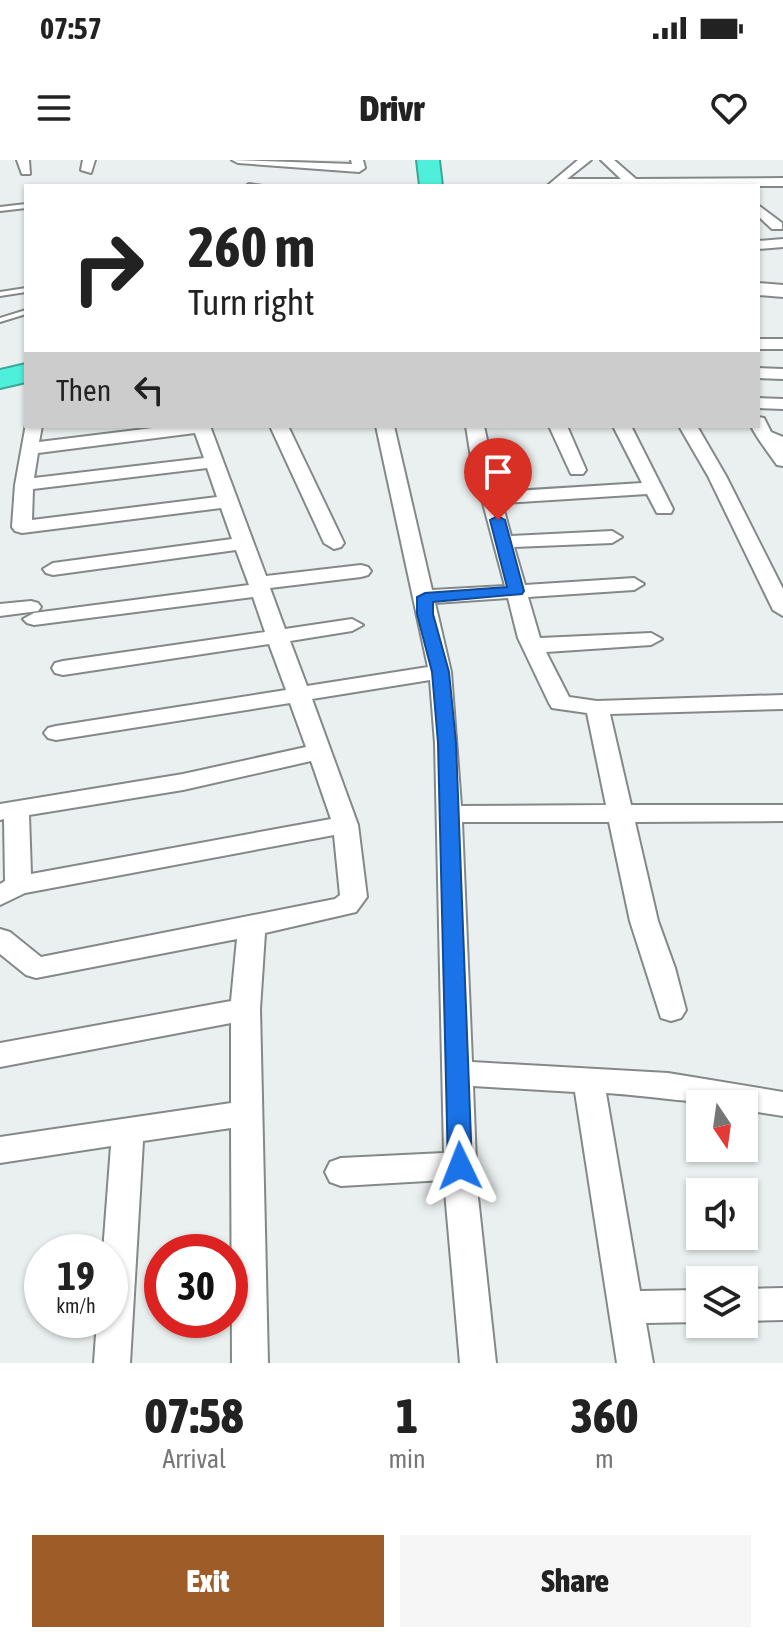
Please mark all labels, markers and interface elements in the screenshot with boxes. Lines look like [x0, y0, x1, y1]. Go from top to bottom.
text: 07:57 [40, 11, 102, 45]
icon: menu [32, 86, 76, 130]
icon: heart [707, 86, 751, 130]
text: Drivr [359, 87, 424, 129]
text: 260 m [188, 215, 315, 279]
icon: right [56, 216, 160, 320]
text: Turn right [188, 281, 315, 323]
icon: left [127, 368, 171, 412]
text: Then [56, 373, 111, 407]
pin [464, 438, 532, 520]
icon: arrive [476, 450, 520, 494]
north arrow [686, 1090, 758, 1162]
map controls [686, 1090, 758, 1338]
position arrow [418, 1124, 502, 1208]
button: sound [686, 1178, 758, 1250]
speed limit sign: 30 [144, 1234, 248, 1338]
text: 19 [57, 1253, 95, 1298]
button: layers [686, 1266, 758, 1338]
text: km/h [56, 1294, 96, 1317]
text: 07:58 [145, 1388, 244, 1443]
text: 1 [396, 1388, 418, 1443]
text: 360 [571, 1388, 638, 1443]
text: Arrival [162, 1444, 226, 1474]
text: min [388, 1444, 426, 1474]
text: m [595, 1444, 614, 1474]
button: Exit [32, 1535, 384, 1627]
button: Share [400, 1535, 751, 1627]

